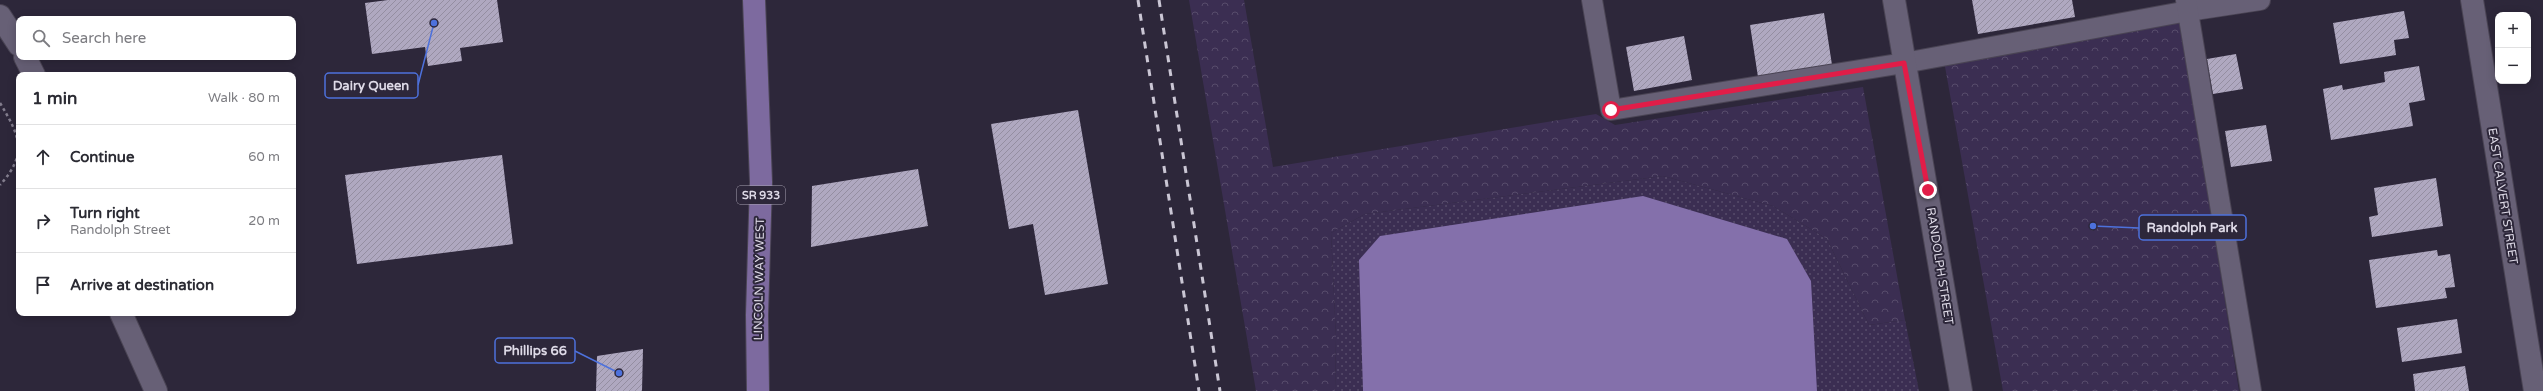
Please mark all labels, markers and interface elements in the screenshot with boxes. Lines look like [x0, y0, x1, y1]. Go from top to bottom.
map controls [2495, 12, 2531, 84]
button: + [2495, 12, 2531, 48]
search box [16, 16, 296, 60]
icon: search [30, 27, 52, 49]
text: Search here [62, 29, 146, 47]
button: − [2495, 48, 2531, 84]
callout: Dairy Queen [325, 73, 418, 98]
text: Dairy Queen [333, 78, 409, 94]
text: 1 min [32, 88, 77, 109]
text: Walk · 80 m [208, 90, 280, 106]
route start [1602, 101, 1620, 119]
street label: EAST CALVERT STREET [2485, 127, 2521, 266]
icon: ahead [32, 146, 54, 168]
text: Continue [70, 148, 134, 166]
text: 60 m [248, 149, 280, 165]
route end [1919, 181, 1937, 199]
road number: SR 933 [737, 186, 785, 204]
text: Turn right [70, 204, 140, 222]
street label: RANDOLPH STREET [1924, 206, 1956, 326]
icon: right [32, 210, 54, 232]
text: 20 m [248, 213, 280, 229]
callout: Randolph Park [2139, 215, 2246, 240]
street label: LINCOLN WAY WEST [751, 217, 767, 340]
text: Randolph Park [2146, 220, 2238, 236]
text: Randolph Street [70, 222, 170, 238]
icon: arrive [32, 274, 54, 296]
text: Arrive at destination [70, 276, 214, 294]
callout: Phillips 66 [495, 338, 575, 363]
text: Phillips 66 [503, 343, 567, 359]

